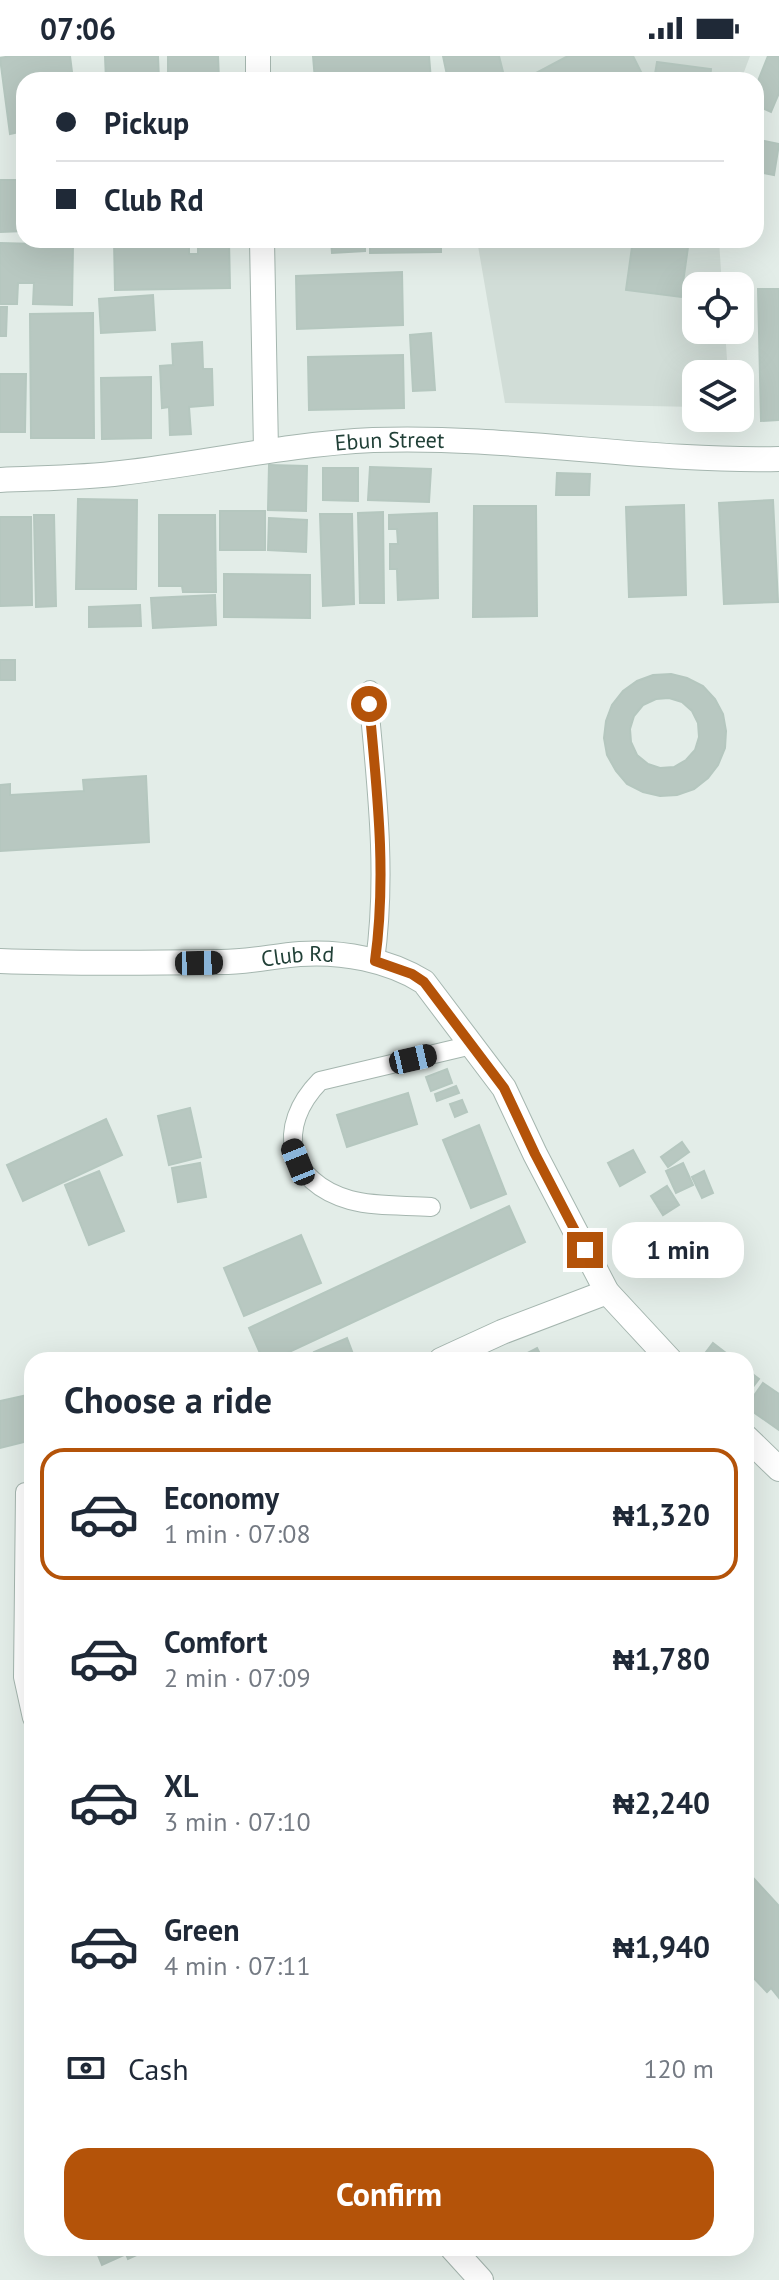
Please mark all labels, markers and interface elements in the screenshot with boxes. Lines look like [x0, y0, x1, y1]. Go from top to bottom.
text: 07:06 [40, 9, 116, 48]
text: Pickup [104, 103, 189, 142]
text: Club Rd [104, 180, 204, 219]
map controls [682, 272, 754, 432]
button: locate [682, 272, 754, 344]
button: layers [682, 360, 754, 432]
street label: Ebun Street [334, 425, 445, 457]
route start [351, 686, 387, 722]
street label: Club Rd [259, 939, 335, 973]
car [175, 951, 223, 975]
car [387, 1042, 439, 1076]
car [278, 1135, 318, 1189]
callout: 1 min [613, 1222, 745, 1278]
route end [567, 1232, 603, 1268]
text: 1 min [646, 1233, 710, 1266]
text: Choose a ride [64, 1376, 272, 1423]
icon: car [68, 1478, 140, 1550]
text: Economy [164, 1478, 279, 1517]
text: ₦1,320 [613, 1495, 710, 1534]
text: 1 min · 07:08 [164, 1517, 311, 1550]
icon: car [68, 1622, 140, 1694]
text: Comfort [164, 1622, 267, 1661]
text: ₦1,780 [613, 1639, 710, 1678]
text: 2 min · 07:09 [164, 1661, 311, 1694]
icon: car [68, 1766, 140, 1838]
text: XL [164, 1766, 198, 1805]
text: ₦2,240 [613, 1783, 710, 1822]
text: 3 min · 07:10 [164, 1805, 311, 1838]
icon: car [68, 1910, 140, 1982]
text: Green [164, 1910, 239, 1949]
text: ₦1,940 [613, 1927, 710, 1966]
text: 4 min · 07:11 [164, 1949, 311, 1982]
icon: cash [64, 2046, 108, 2090]
text: Cash [128, 2049, 189, 2088]
text: 120 m [643, 2052, 714, 2085]
button: Confirm [64, 2148, 714, 2240]

